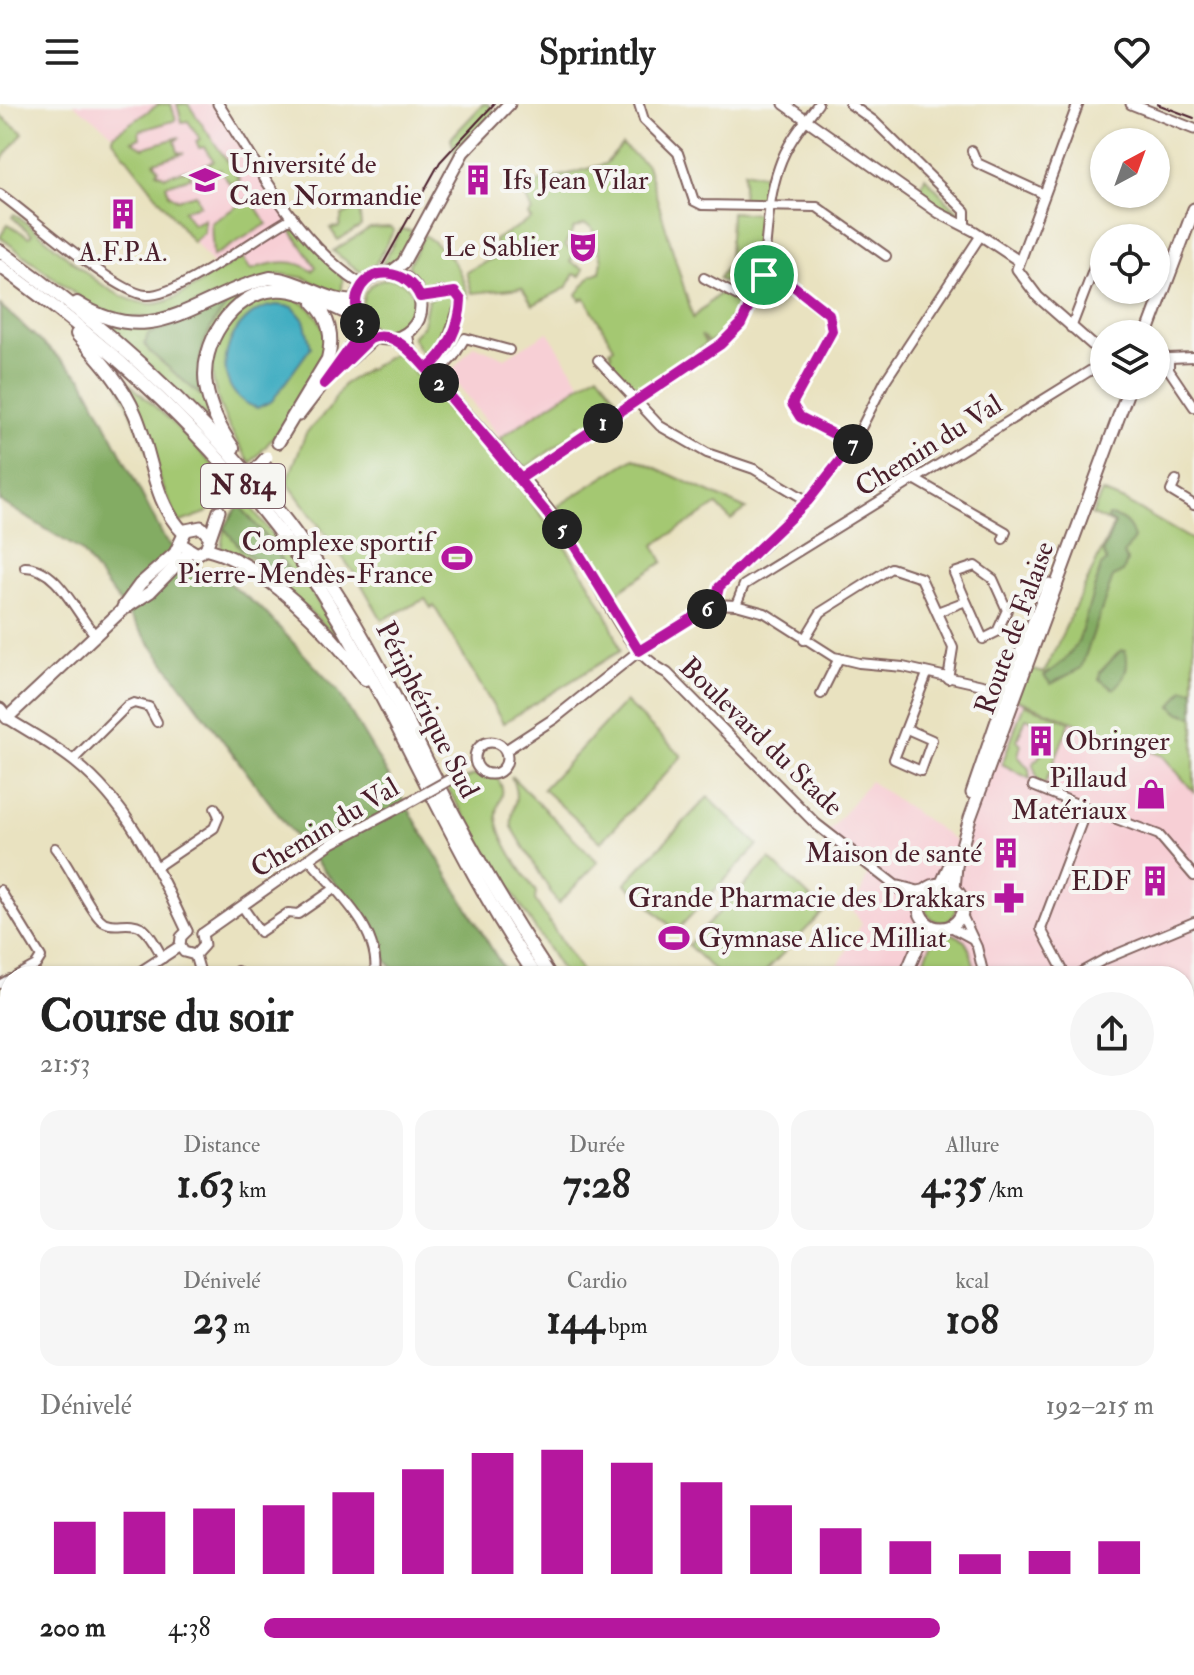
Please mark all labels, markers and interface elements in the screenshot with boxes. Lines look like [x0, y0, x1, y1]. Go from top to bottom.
icon: menu [40, 30, 84, 74]
text: Sprintly [539, 30, 655, 75]
icon: heart [1110, 30, 1154, 74]
north arrow [1090, 128, 1170, 208]
map controls [1090, 128, 1170, 400]
place label: Université de Caen Normandie [229, 147, 422, 214]
school or university icon: Université de Caen Normandie [188, 163, 222, 197]
building icon: Ifs Jean Vilar [461, 163, 495, 197]
place label: Ifs Jean Vilar [502, 163, 649, 198]
building icon: A.F.P.A. [106, 197, 140, 231]
button: locate [1090, 224, 1170, 304]
place label: Le Sablier [444, 230, 560, 265]
theatre icon: Le Sablier [566, 230, 600, 264]
place label: A.F.P.A. [78, 235, 167, 270]
pin [730, 241, 798, 309]
icon: arrive [742, 253, 786, 297]
pin: 3 [340, 303, 380, 343]
text: 3 [356, 309, 364, 337]
button: layers [1090, 320, 1170, 400]
pin: 2 [419, 363, 459, 403]
text: 2 [433, 369, 445, 397]
street label: Chemin du Val [849, 387, 1009, 505]
pin: 1 [583, 403, 623, 443]
text: 1 [599, 409, 607, 437]
pin: 7 [833, 424, 873, 464]
text: 7 [848, 430, 858, 458]
road number: N 814 [201, 464, 285, 508]
pin: 5 [542, 509, 582, 549]
text: 5 [557, 515, 567, 543]
place label: Complexe sportif Pierre-Mendès-France [178, 525, 437, 592]
street label: Route de Falaise [968, 536, 1063, 719]
sports icon: Complexe sportif Pierre-Mendès-France [440, 541, 474, 575]
pin: 6 [687, 589, 727, 629]
text: 6 [701, 595, 713, 623]
street label: Périphérique Sud [367, 616, 487, 804]
street label: Boulevard du Stade [672, 650, 850, 824]
building icon: Obringer [1024, 724, 1058, 758]
place label: Obringer [1065, 724, 1170, 759]
place label: Pillaud Matériaux [1011, 761, 1128, 828]
street label: Chemin du Val [245, 770, 405, 886]
shop icon: Pillaud Matériaux [1134, 777, 1168, 811]
place label: Maison de santé [805, 836, 982, 871]
building icon: Maison de santé [989, 836, 1023, 870]
place label: EDF [1071, 864, 1131, 899]
building icon: EDF [1138, 864, 1172, 898]
place label: Grande Pharmacie des Drakkars [628, 881, 985, 916]
pharmacy icon: Grande Pharmacie des Drakkars [992, 881, 1026, 915]
sports icon: Gymnase Alice Milliat [657, 921, 691, 955]
place label: Gymnase Alice Milliat [698, 921, 947, 956]
text: Course du soir [40, 990, 293, 1045]
button: share [1070, 992, 1154, 1076]
text: 21:53 [40, 1048, 90, 1080]
text: Distance [183, 1131, 260, 1159]
text: Durée [569, 1131, 625, 1159]
text: Allure [945, 1131, 999, 1159]
text: 1.63 [177, 1159, 234, 1210]
text: 7:28 [563, 1159, 631, 1210]
text: 4:35 [921, 1159, 986, 1210]
text: km [234, 1176, 267, 1204]
text: /km [986, 1176, 1023, 1204]
text: Dénivelé [183, 1267, 260, 1295]
text: Cardio [567, 1267, 627, 1295]
text: kcal [955, 1267, 989, 1295]
text: 23 [193, 1295, 229, 1346]
text: 144 [546, 1295, 604, 1346]
text: 108 [946, 1295, 999, 1346]
text: m [229, 1312, 250, 1340]
text: bpm [604, 1312, 648, 1340]
text: Dénivelé [40, 1390, 132, 1422]
text: 192–215 m [1046, 1390, 1154, 1422]
text: 200 m [40, 1612, 105, 1644]
text: 4:38 [168, 1612, 211, 1644]

